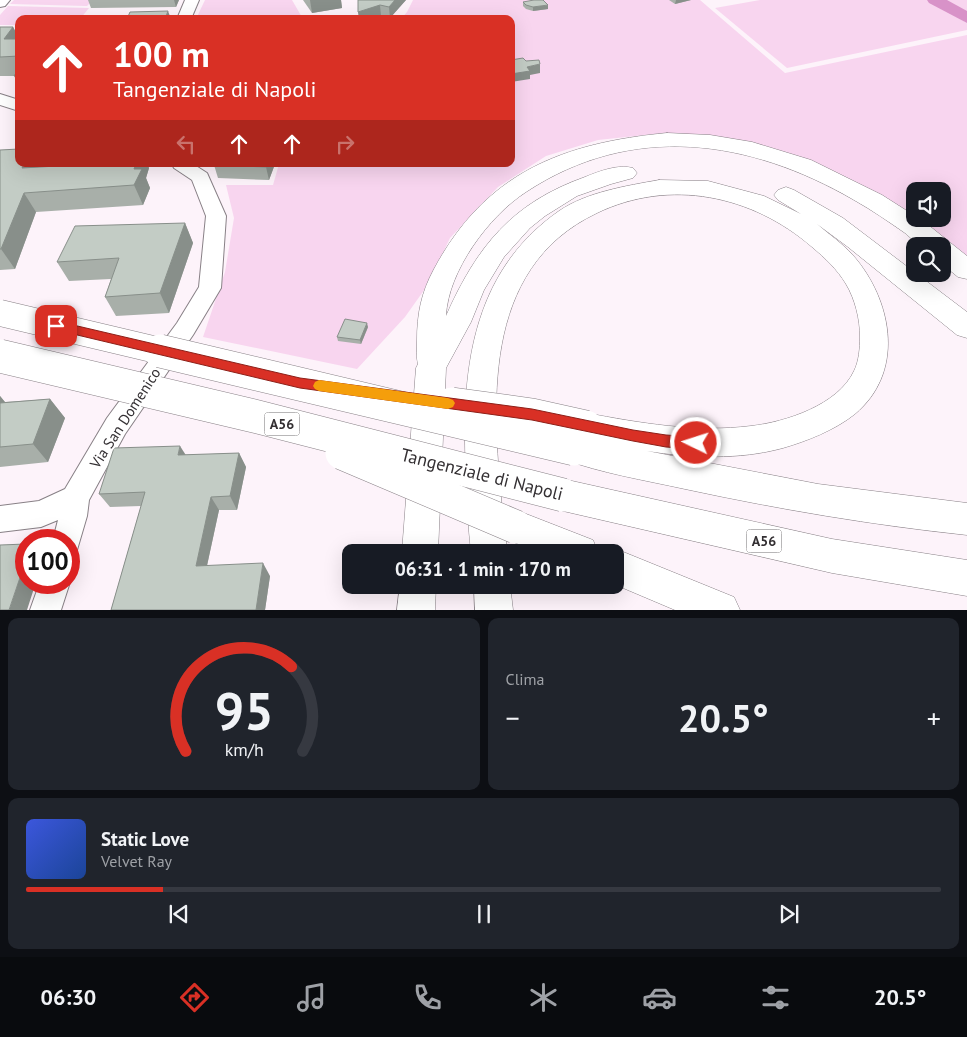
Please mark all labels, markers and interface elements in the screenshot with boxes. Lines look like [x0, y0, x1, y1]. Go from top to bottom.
text: 100 m [113, 31, 210, 77]
icon: ahead [30, 35, 95, 100]
text: Tangenziale di Napoli [113, 75, 316, 103]
icon: left [172, 130, 200, 158]
icon: ahead [225, 130, 253, 158]
icon: ahead [278, 130, 306, 158]
icon: right [331, 130, 359, 158]
map controls [906, 182, 951, 282]
button: sound [906, 182, 951, 227]
button: search [906, 237, 951, 282]
pin [35, 305, 77, 347]
icon: arrive [42, 312, 70, 340]
street label: Via San Domenico [85, 364, 165, 473]
road number: A56 [264, 412, 300, 436]
position arrow [669, 416, 721, 468]
street label: Tangenziale di Napoli [399, 443, 565, 505]
speed limit sign: 100 [15, 529, 80, 594]
road number: A56 [746, 530, 782, 552]
text: 06:31 · 1 min · 170 m [395, 557, 571, 581]
text: Clima [506, 669, 545, 689]
text: 95 [214, 677, 273, 744]
text: 20.5° [678, 693, 769, 742]
text: − [506, 699, 520, 736]
text: + [927, 699, 941, 736]
text: km/h [224, 738, 263, 761]
text: Static Love [101, 827, 189, 851]
text: Velvet Ray [101, 851, 172, 871]
icon: previous [165, 900, 193, 928]
icon: pause [470, 900, 498, 928]
icon: next [775, 900, 803, 928]
icon: directions [177, 980, 212, 1015]
icon: music [294, 980, 329, 1015]
icon: phone [410, 980, 445, 1015]
icon: climate [526, 980, 561, 1015]
icon: car [642, 980, 677, 1015]
icon: filters [758, 980, 793, 1015]
text: 06:30 [41, 983, 96, 1011]
text: 20.5° [874, 983, 926, 1011]

